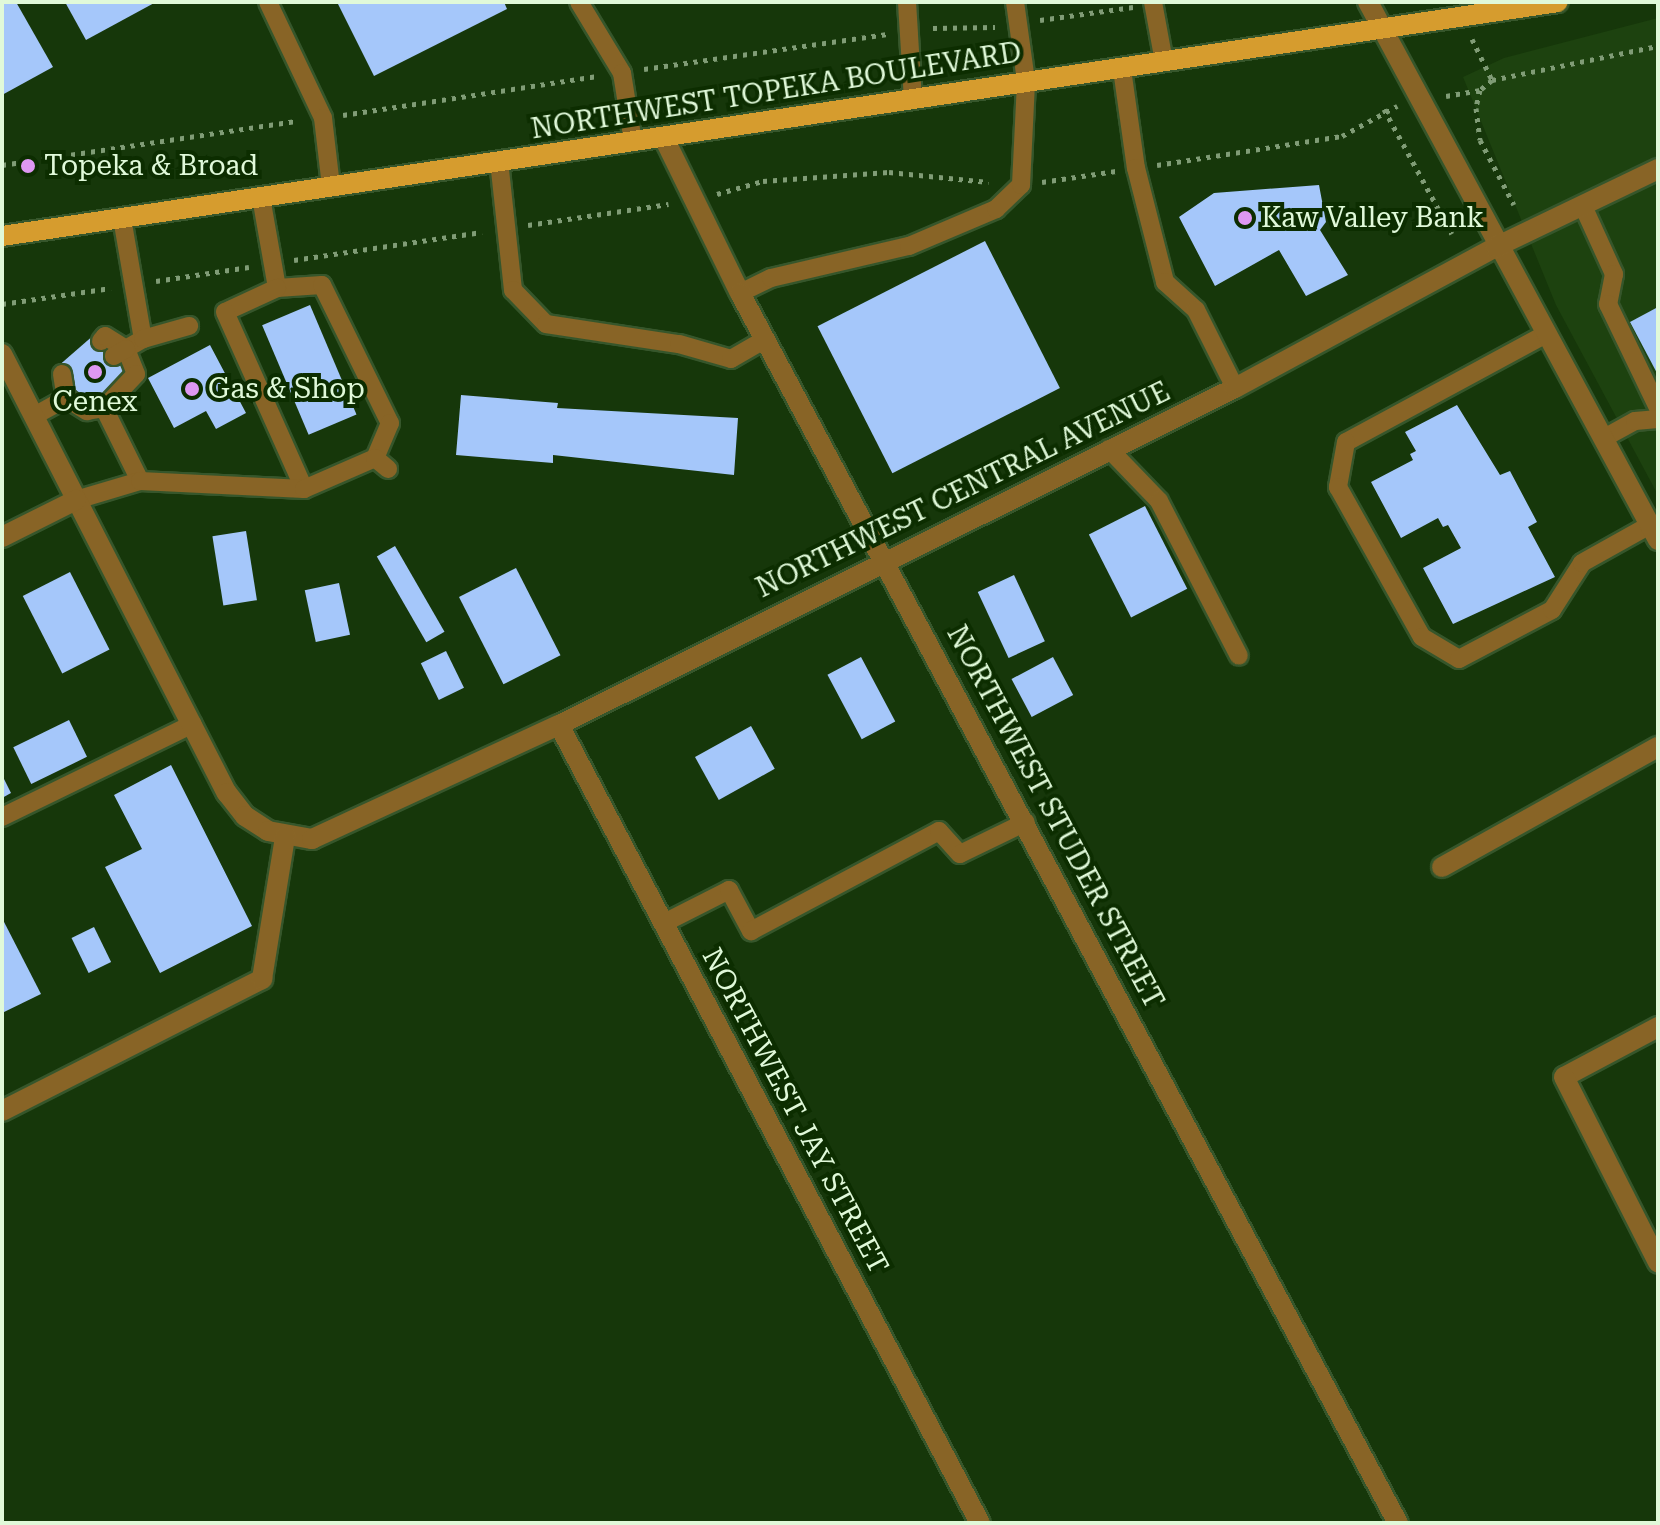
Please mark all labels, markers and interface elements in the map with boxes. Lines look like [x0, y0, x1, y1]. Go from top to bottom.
street label: NORTHWEST TOPEKA BOULEVARD [529, 36, 1023, 146]
place label: Topeka & Broad [44, 149, 258, 183]
marker: Topeka & Broad [19, 157, 37, 175]
place label: Kaw Valley Bank [1261, 201, 1484, 235]
marker: Kaw Valley Bank [1236, 209, 1254, 227]
marker: Cenex [86, 363, 104, 381]
place label: Gas & Shop [208, 372, 365, 406]
street label: NORTHWEST CENTRAL AVENUE [751, 375, 1175, 605]
marker: Gas & Shop [183, 380, 201, 398]
place label: Cenex [53, 385, 137, 419]
street label: NORTHWEST STUDER STREET [939, 620, 1171, 1014]
street label: NORTHWEST JAY STREET [695, 943, 895, 1279]

